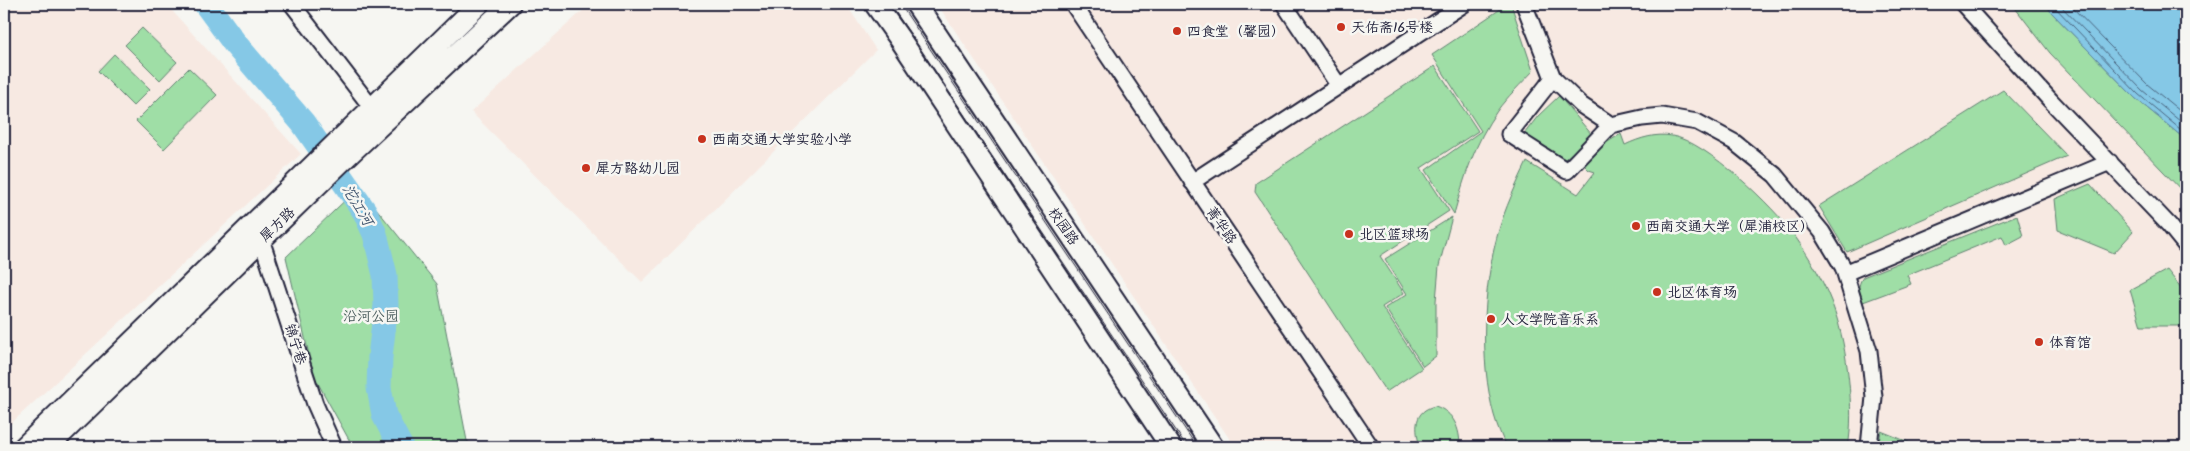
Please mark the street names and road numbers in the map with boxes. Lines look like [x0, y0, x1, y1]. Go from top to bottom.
street label: 犀方路 [255, 202, 300, 247]
street label: 菁华路 [1200, 202, 1242, 249]
street label: 校园路 [1042, 203, 1084, 250]
street label: 锦宁巷 [278, 321, 312, 369]

